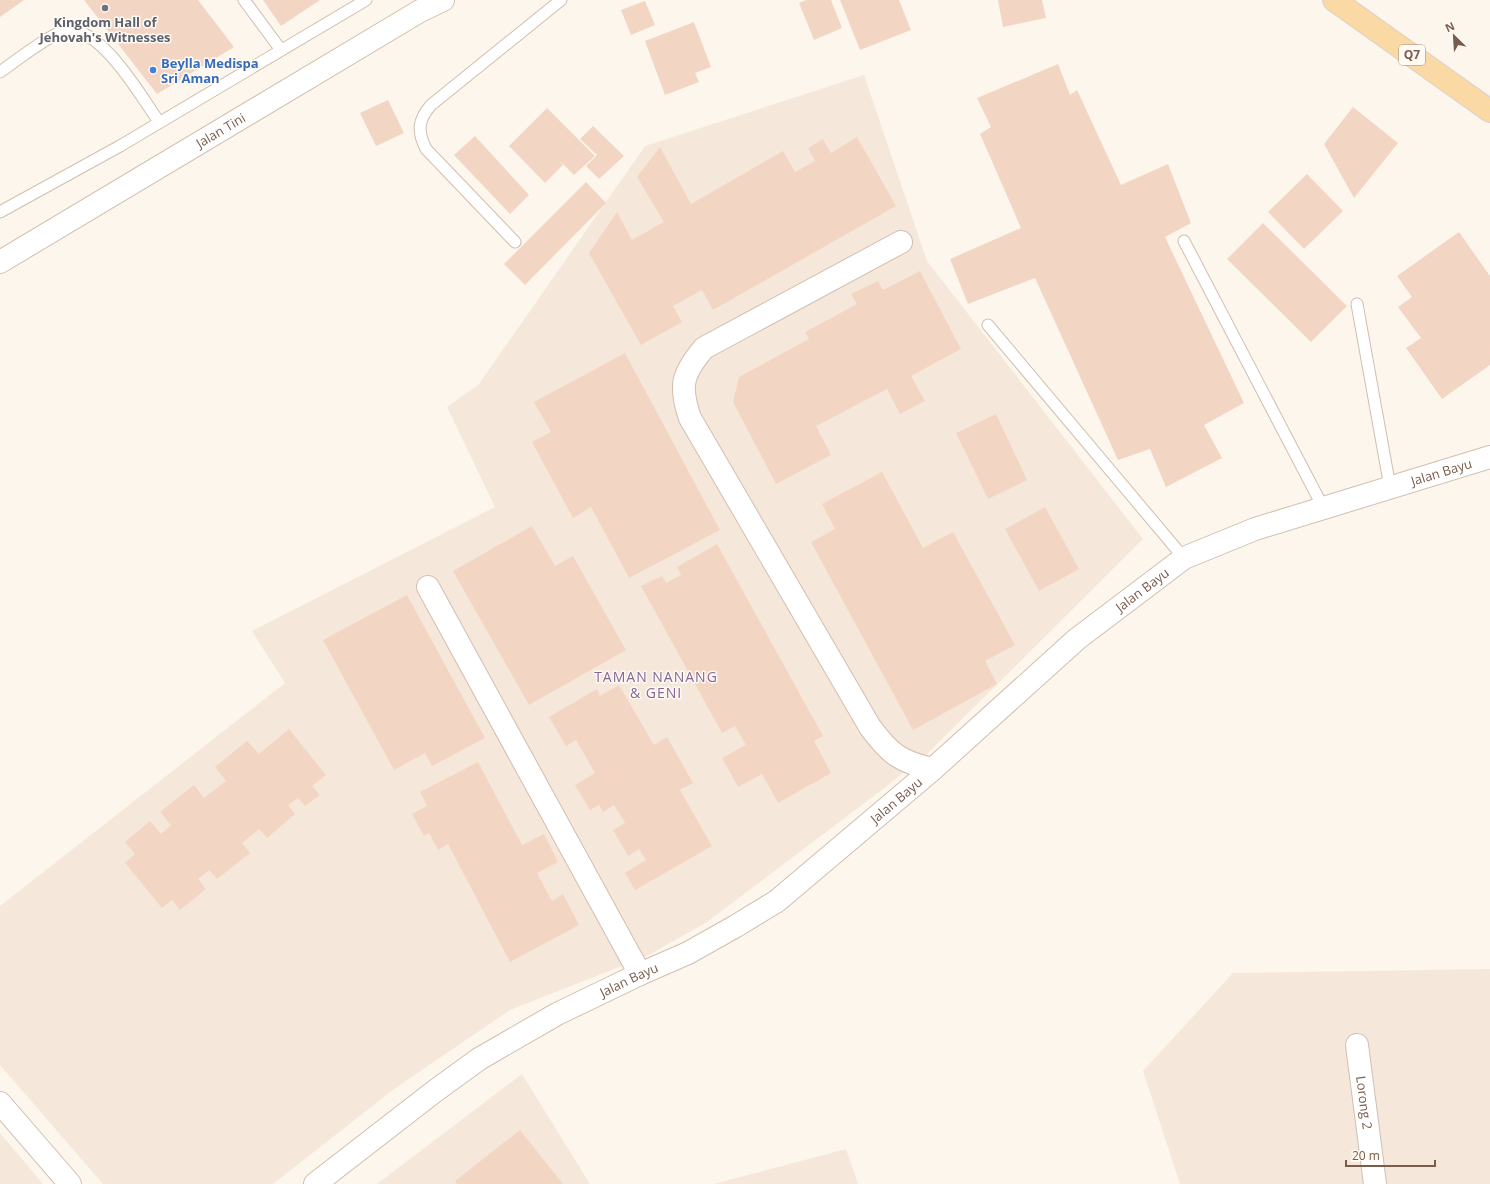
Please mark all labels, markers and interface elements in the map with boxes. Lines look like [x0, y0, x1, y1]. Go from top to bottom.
marker: Kingdom Hall of Jehovah's Witnesses [100, 3, 110, 13]
place label: Kingdom Hall of Jehovah's Witnesses [38, 13, 171, 46]
north arrow [1434, 16, 1474, 56]
text: N [1442, 18, 1457, 35]
road number: Q7 [1399, 45, 1425, 65]
place label: Beylla Medispa Sri Aman [161, 54, 259, 87]
marker: Beylla Medispa Sri Aman [148, 65, 158, 75]
street label: Jalan Tini [191, 108, 249, 153]
street label: Jalan Bayu [1407, 454, 1474, 490]
street label: Jalan Bayu [1110, 564, 1173, 617]
district label: TAMAN NANANG & GENI [594, 667, 718, 702]
street label: Jalan Bayu [865, 773, 926, 829]
street label: Jalan Bayu [595, 958, 661, 1002]
street label: Lorong 2 [1352, 1075, 1377, 1130]
scale bar [1346, 1142, 1435, 1168]
text: 20 m [1352, 1147, 1380, 1164]

